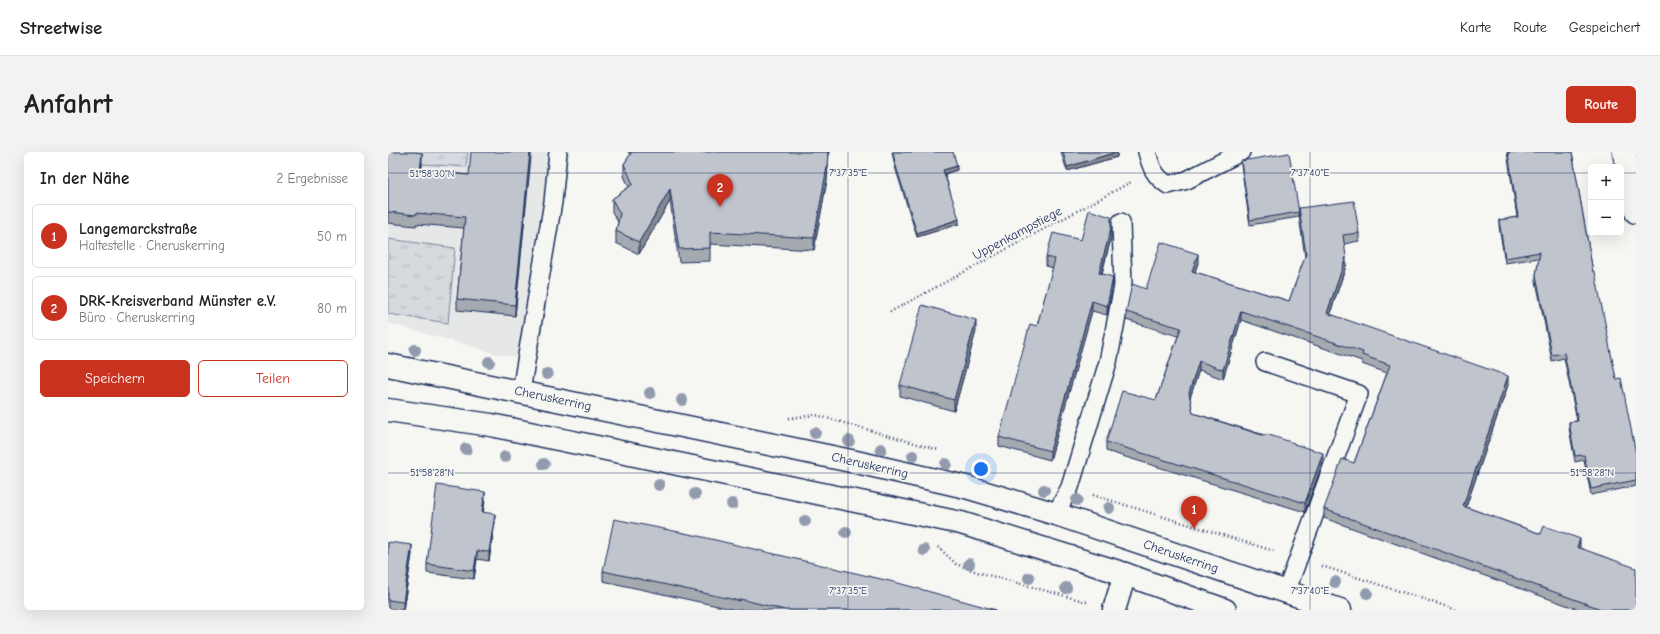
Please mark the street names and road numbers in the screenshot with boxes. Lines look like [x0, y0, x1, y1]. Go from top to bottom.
street label: Uppenkampstiege [970, 203, 1065, 263]
street label: Cheruskerring [513, 382, 593, 414]
street label: Cheruskerring [830, 449, 910, 481]
street label: Cheruskerring [1141, 536, 1221, 576]

